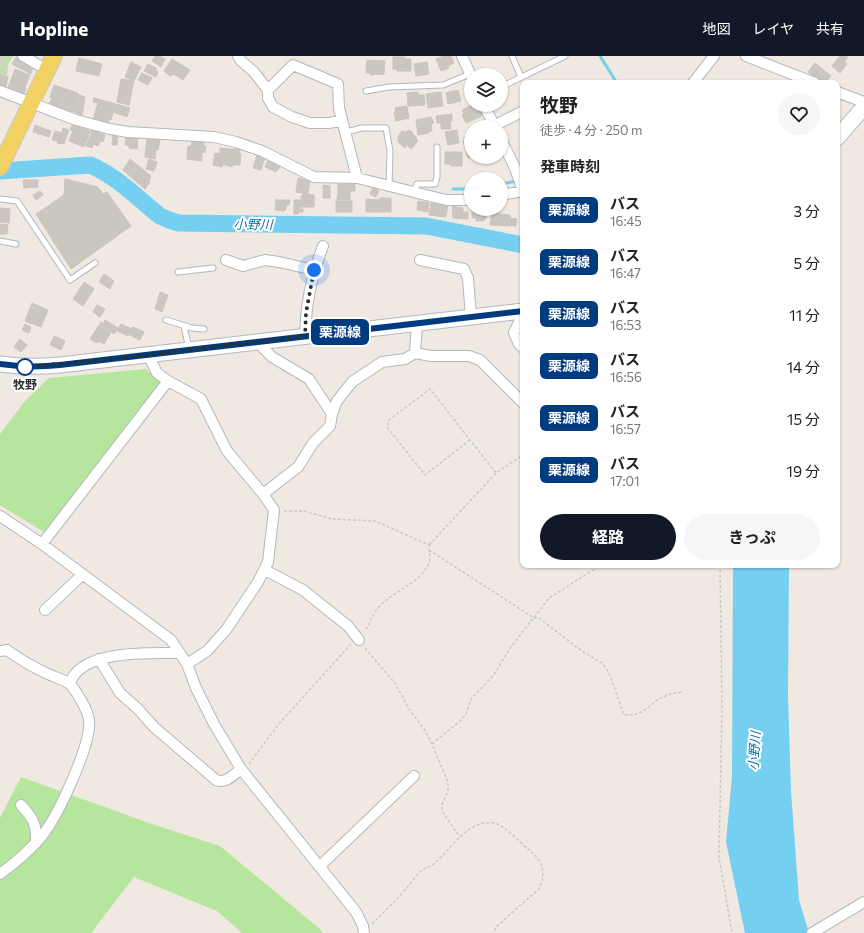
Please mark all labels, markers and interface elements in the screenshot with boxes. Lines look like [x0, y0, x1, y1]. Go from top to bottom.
text: Hopline [20, 17, 88, 40]
text: 地図 [702, 20, 730, 37]
text: レイヤ [752, 20, 794, 37]
text: 共有 [816, 20, 844, 37]
map controls [464, 68, 508, 216]
button: layers [464, 68, 508, 112]
text: 牧野 [540, 93, 578, 116]
button: heart [778, 93, 820, 135]
button: + [464, 120, 508, 164]
text: 徒歩 · 4 分 · 250 m [540, 122, 642, 138]
text: 発車時刻 [540, 157, 600, 175]
button: − [464, 172, 508, 216]
text: バス [610, 194, 640, 212]
text: 栗源線 [548, 201, 590, 218]
text: 3 分 [794, 202, 820, 220]
text: 16:45 [610, 213, 642, 229]
water label: 小野川 [233, 216, 275, 232]
text: バス [610, 246, 640, 264]
text: 栗源線 [548, 253, 590, 270]
text: 5 分 [794, 254, 820, 272]
your location [304, 260, 324, 280]
text: 16:47 [610, 265, 641, 281]
text: バス [610, 298, 640, 316]
text: 栗源線 [548, 305, 590, 322]
text: 11 分 [789, 306, 820, 324]
text: 16:53 [610, 317, 641, 333]
line badge: 栗源線 [317, 319, 363, 345]
text: 栗源線 [319, 323, 361, 340]
text: バス [610, 350, 640, 368]
text: 栗源線 [548, 357, 590, 374]
marker: 牧野 [16, 358, 34, 376]
text: 14 分 [787, 358, 820, 376]
text: 16:56 [610, 369, 642, 385]
place label: 牧野 [13, 377, 37, 391]
text: バス [610, 402, 640, 420]
text: 栗源線 [548, 409, 590, 426]
text: 15 分 [787, 410, 820, 428]
text: 16:57 [610, 421, 641, 437]
text: バス [610, 454, 640, 472]
text: 栗源線 [548, 461, 590, 478]
text: 19 分 [787, 462, 820, 480]
text: 17:01 [610, 473, 640, 489]
button: 経路 [540, 514, 676, 560]
button: きっぷ [684, 514, 820, 560]
water label: 小野川 [745, 729, 763, 771]

